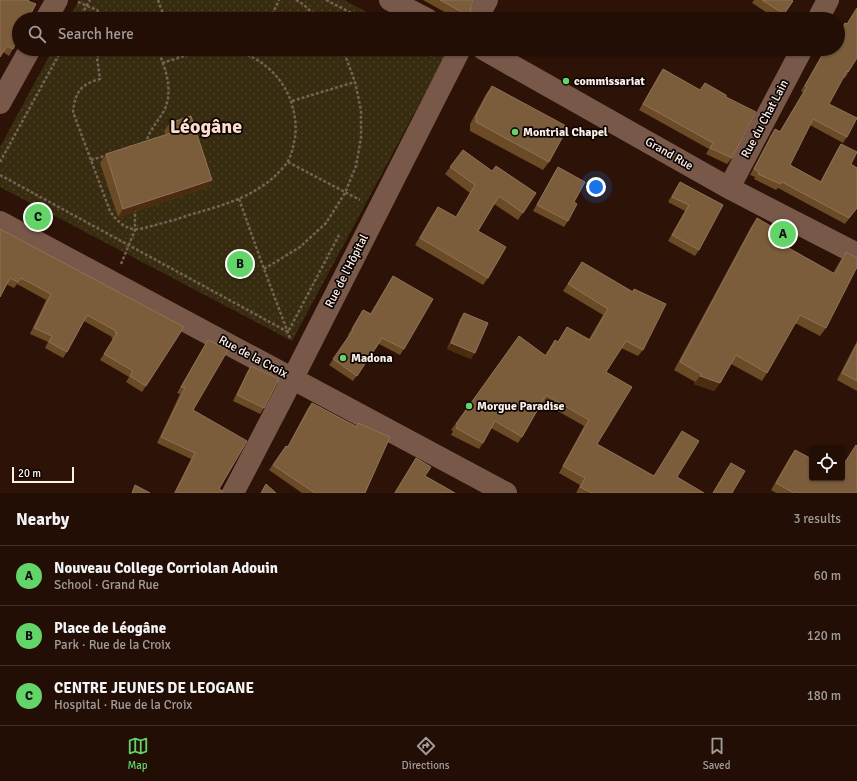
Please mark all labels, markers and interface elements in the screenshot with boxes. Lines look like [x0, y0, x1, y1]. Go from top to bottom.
search box [12, 12, 845, 56]
icon: search [26, 23, 48, 45]
text: Search here [58, 25, 134, 43]
place label: commissariat [574, 74, 645, 89]
marker: commissariat [561, 76, 571, 86]
street label: Rue du Chat Lain [738, 77, 792, 161]
district label: Léogâne [170, 114, 242, 139]
place label: Montrial Chapel [523, 125, 608, 140]
marker: Montrial Chapel [510, 127, 520, 137]
street label: Grand Rue [642, 134, 696, 174]
your location [586, 177, 606, 197]
pin: C [25, 202, 51, 232]
pin: A [770, 219, 796, 249]
street label: Rue de l'Hôpital [322, 231, 372, 310]
pin: B [227, 249, 253, 279]
street label: Rue de la Croix [216, 333, 290, 382]
place label: Madona [351, 351, 393, 366]
marker: Madona [338, 353, 348, 363]
place label: Morgue Paradise [477, 399, 565, 414]
marker: Morgue Paradise [464, 401, 474, 411]
map controls [809, 445, 845, 481]
button: locate [809, 445, 845, 481]
scale bar [12, 465, 74, 484]
text: 20 m [18, 467, 41, 480]
text: Nearby [16, 509, 69, 530]
text: 3 results [793, 511, 841, 527]
text: Nouveau College Corriolan Adouin [54, 559, 278, 577]
text: A [25, 568, 33, 584]
text: 60 m [814, 568, 841, 584]
text: School · Grand Rue [54, 577, 159, 593]
text: Place de Léogâne [54, 619, 166, 637]
text: B [25, 628, 33, 644]
text: 120 m [807, 628, 841, 644]
text: Park · Rue de la Croix [54, 637, 171, 653]
text: CENTRE JEUNES DE LEOGANE [54, 679, 254, 697]
text: C [25, 688, 33, 704]
text: 180 m [807, 688, 841, 704]
text: Hospital · Rue de la Croix [54, 697, 192, 713]
tab: Map [127, 735, 149, 772]
tab: Directions [402, 735, 450, 772]
tab: Saved [703, 735, 730, 772]

